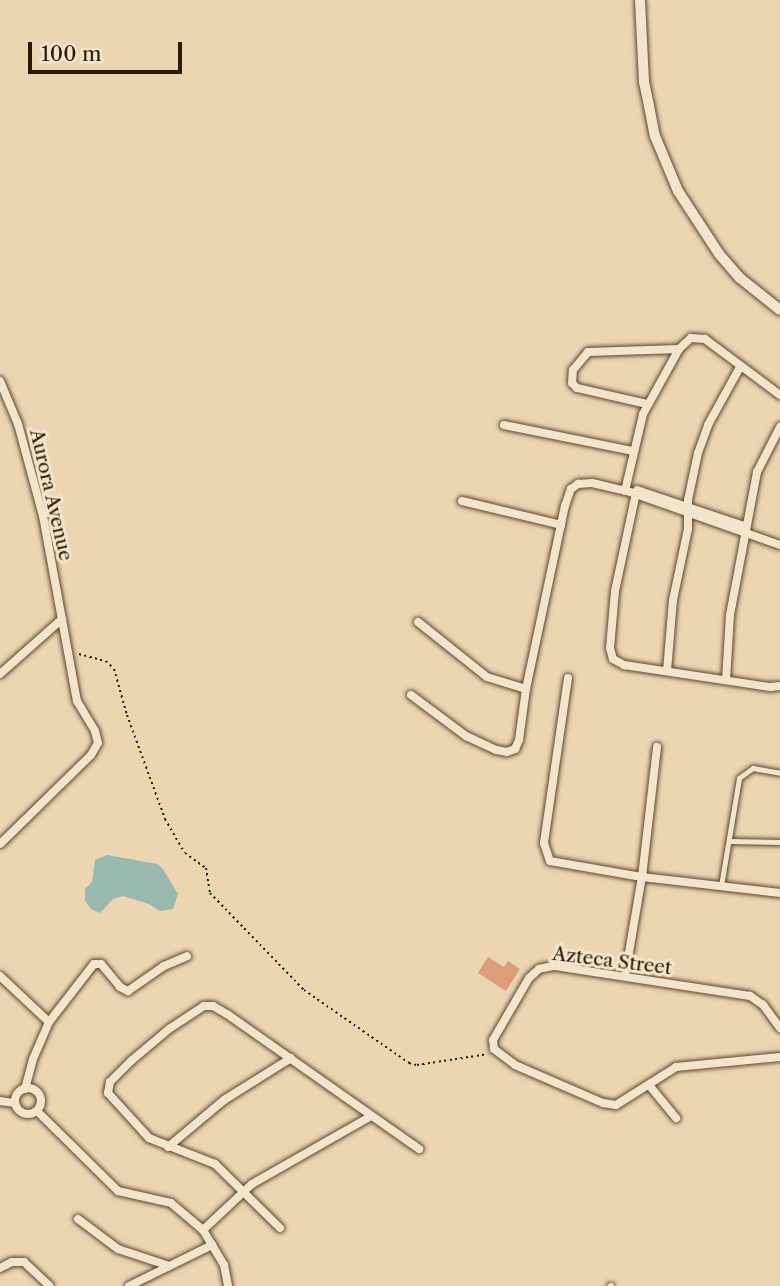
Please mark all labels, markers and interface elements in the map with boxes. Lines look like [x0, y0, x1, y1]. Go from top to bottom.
scale bar [32, 28, 186, 72]
text: 100 m [41, 41, 102, 66]
street label: Aurora Avenue [25, 426, 77, 564]
street label: Azteca Street [551, 942, 673, 980]

